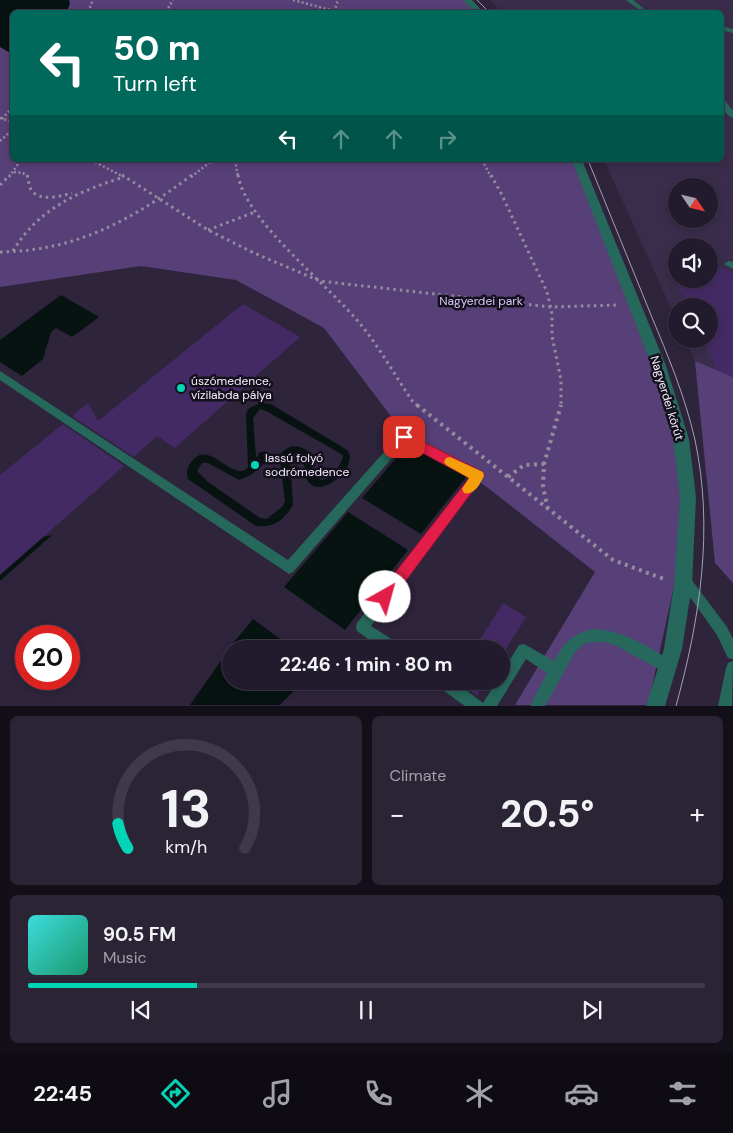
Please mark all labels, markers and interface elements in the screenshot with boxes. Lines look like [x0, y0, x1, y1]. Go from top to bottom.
text: 50 m [113, 25, 201, 71]
icon: left [30, 30, 95, 95]
text: Turn left [113, 69, 197, 98]
icon: left [274, 125, 302, 153]
icon: ahead [327, 125, 355, 153]
icon: ahead [380, 125, 408, 153]
icon: right [433, 125, 461, 153]
north arrow [668, 178, 718, 228]
map controls [668, 178, 718, 348]
button: sound [668, 238, 718, 288]
park label: Nagyerdei park [439, 293, 523, 309]
button: search [668, 298, 718, 348]
street label: Nagyerdei körút [647, 354, 688, 443]
place label: úszómedence, vízilabda pálya [191, 373, 272, 403]
marker: úszómedence, vízilabda pálya [175, 382, 187, 394]
pin [383, 416, 425, 458]
icon: arrive [390, 423, 418, 451]
place label: lassú folyó sodrómedence [265, 450, 350, 480]
marker: lassú folyó sodrómedence [249, 459, 261, 471]
position arrow [358, 570, 410, 622]
speed limit sign: 20 [15, 625, 80, 690]
text: 22:46 · 1 min · 80 m [280, 652, 452, 677]
text: Climate [390, 765, 446, 786]
text: 13 [161, 775, 211, 843]
text: 20.5° [500, 789, 594, 839]
text: − [390, 796, 405, 833]
text: + [690, 796, 705, 833]
text: km/h [165, 835, 207, 859]
text: 90.5 FM [103, 922, 176, 947]
text: Music [103, 947, 147, 968]
icon: previous [127, 996, 155, 1024]
icon: pause [352, 996, 380, 1024]
icon: next [578, 996, 606, 1024]
icon: directions [158, 1076, 193, 1111]
icon: music [260, 1076, 295, 1111]
icon: phone [361, 1076, 396, 1111]
icon: climate [462, 1076, 497, 1111]
icon: car [564, 1076, 599, 1111]
icon: filters [665, 1076, 700, 1111]
text: 22:45 [33, 1079, 92, 1108]

